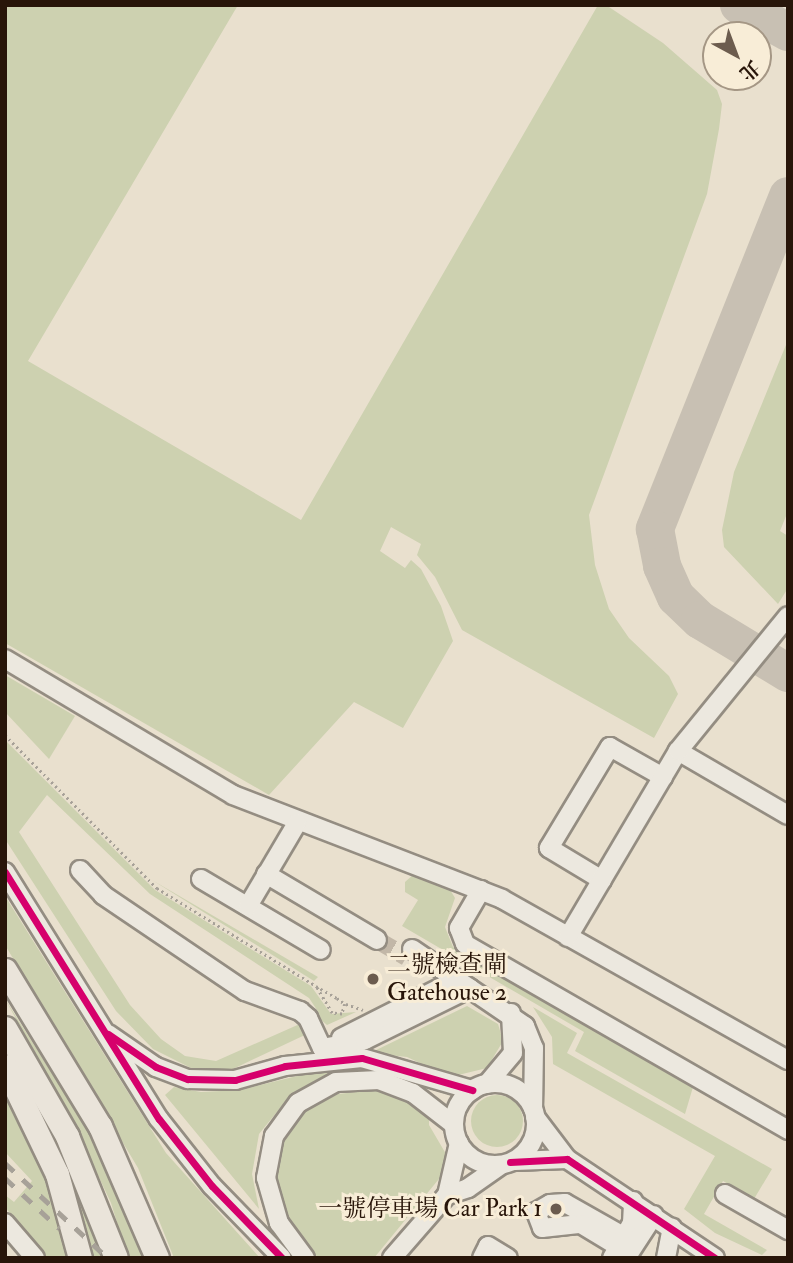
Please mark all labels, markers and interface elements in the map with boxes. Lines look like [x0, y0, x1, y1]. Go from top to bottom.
north arrow [702, 21, 772, 91]
text: 北 [734, 55, 765, 86]
place label: 二號檢查閘 Gatehouse 2 [387, 951, 507, 1007]
marker: 二號檢查閘 Gatehouse 2 [365, 971, 381, 987]
place label: 一號停車場 Car Park 1 [318, 1195, 542, 1223]
marker: 一號停車場 Car Park 1 [548, 1201, 564, 1217]

